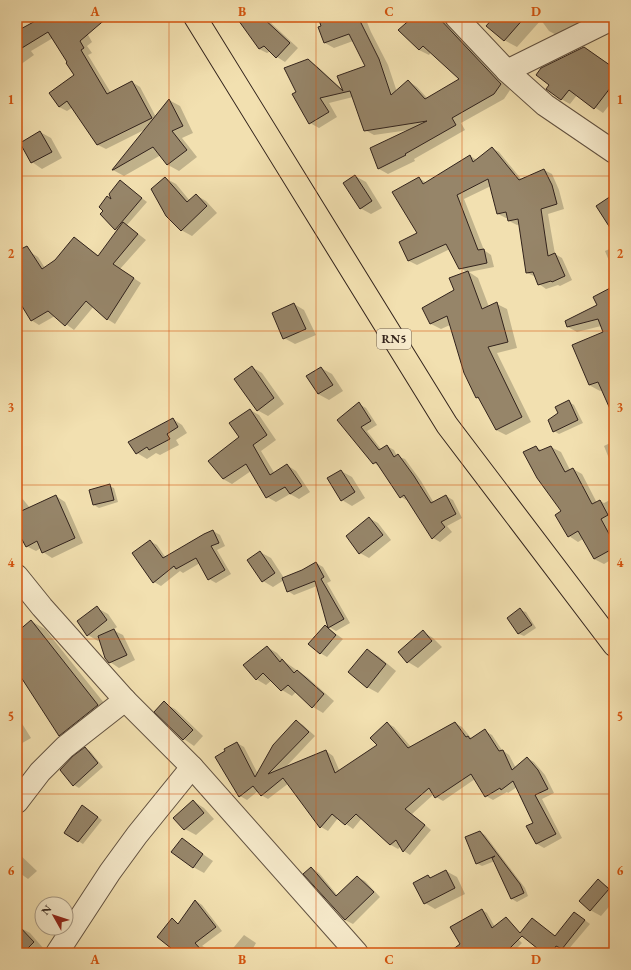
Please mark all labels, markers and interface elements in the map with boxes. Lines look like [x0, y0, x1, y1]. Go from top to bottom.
text: A [89, 3, 100, 20]
text: B [238, 3, 246, 20]
text: C [384, 3, 394, 20]
text: D [531, 3, 541, 20]
text: 1 [8, 91, 15, 108]
text: 1 [617, 91, 624, 108]
text: 2 [8, 245, 15, 262]
text: 2 [617, 245, 624, 262]
road number: RN5 [377, 329, 411, 349]
text: 3 [8, 399, 15, 416]
text: 3 [617, 399, 624, 416]
text: 4 [8, 554, 15, 571]
text: 4 [617, 554, 624, 571]
text: 5 [8, 708, 14, 725]
text: 5 [617, 708, 623, 725]
text: 6 [8, 862, 15, 879]
text: 6 [617, 862, 624, 879]
north arrow [34, 896, 74, 936]
text: N [38, 902, 55, 918]
text: A [89, 951, 100, 968]
text: B [238, 951, 246, 968]
text: C [384, 951, 394, 968]
text: D [531, 951, 541, 968]

